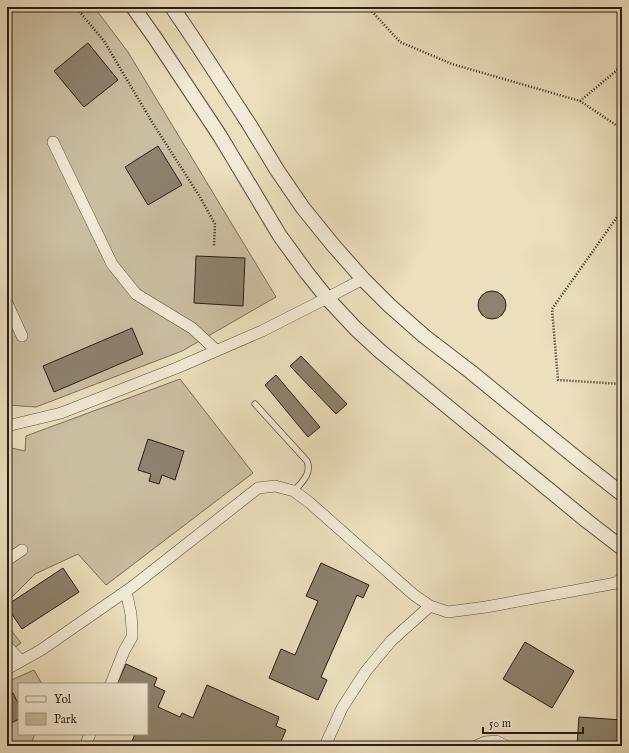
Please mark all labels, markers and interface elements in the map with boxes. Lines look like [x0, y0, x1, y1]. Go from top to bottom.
legend [18, 683, 148, 735]
text: Yol [54, 692, 72, 707]
scale bar [483, 709, 583, 735]
text: Park [54, 712, 77, 727]
text: 50 m [489, 716, 511, 731]

